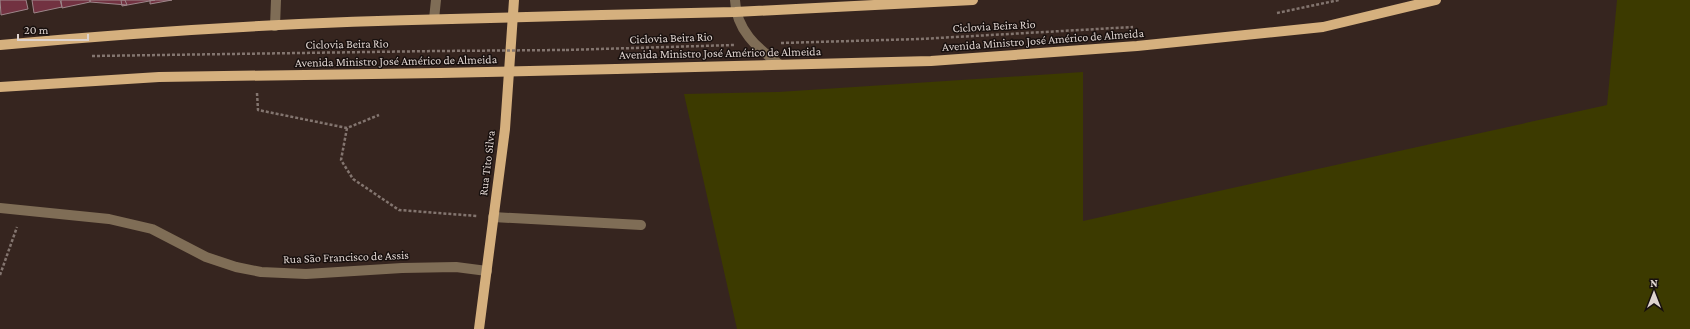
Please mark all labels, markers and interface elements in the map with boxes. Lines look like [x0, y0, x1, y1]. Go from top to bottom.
scale bar [18, 16, 88, 42]
street label: Ciclovia Beira Rio [952, 17, 1036, 35]
text: 20 m [24, 23, 49, 37]
street label: Avenida Ministro José Américo de Almeida [942, 26, 1145, 54]
street label: Ciclovia Beira Rio [629, 30, 713, 46]
street label: Ciclovia Beira Rio [305, 36, 389, 52]
street label: Avenida Ministro José Américo de Almeida [619, 44, 822, 62]
street label: Avenida Ministro José Américo de Almeida [295, 52, 498, 70]
street label: Rua Tito Silva [476, 129, 498, 196]
street label: Rua São Francisco de Assis [283, 248, 409, 266]
north arrow [1634, 273, 1674, 313]
text: N [1650, 277, 1658, 289]

